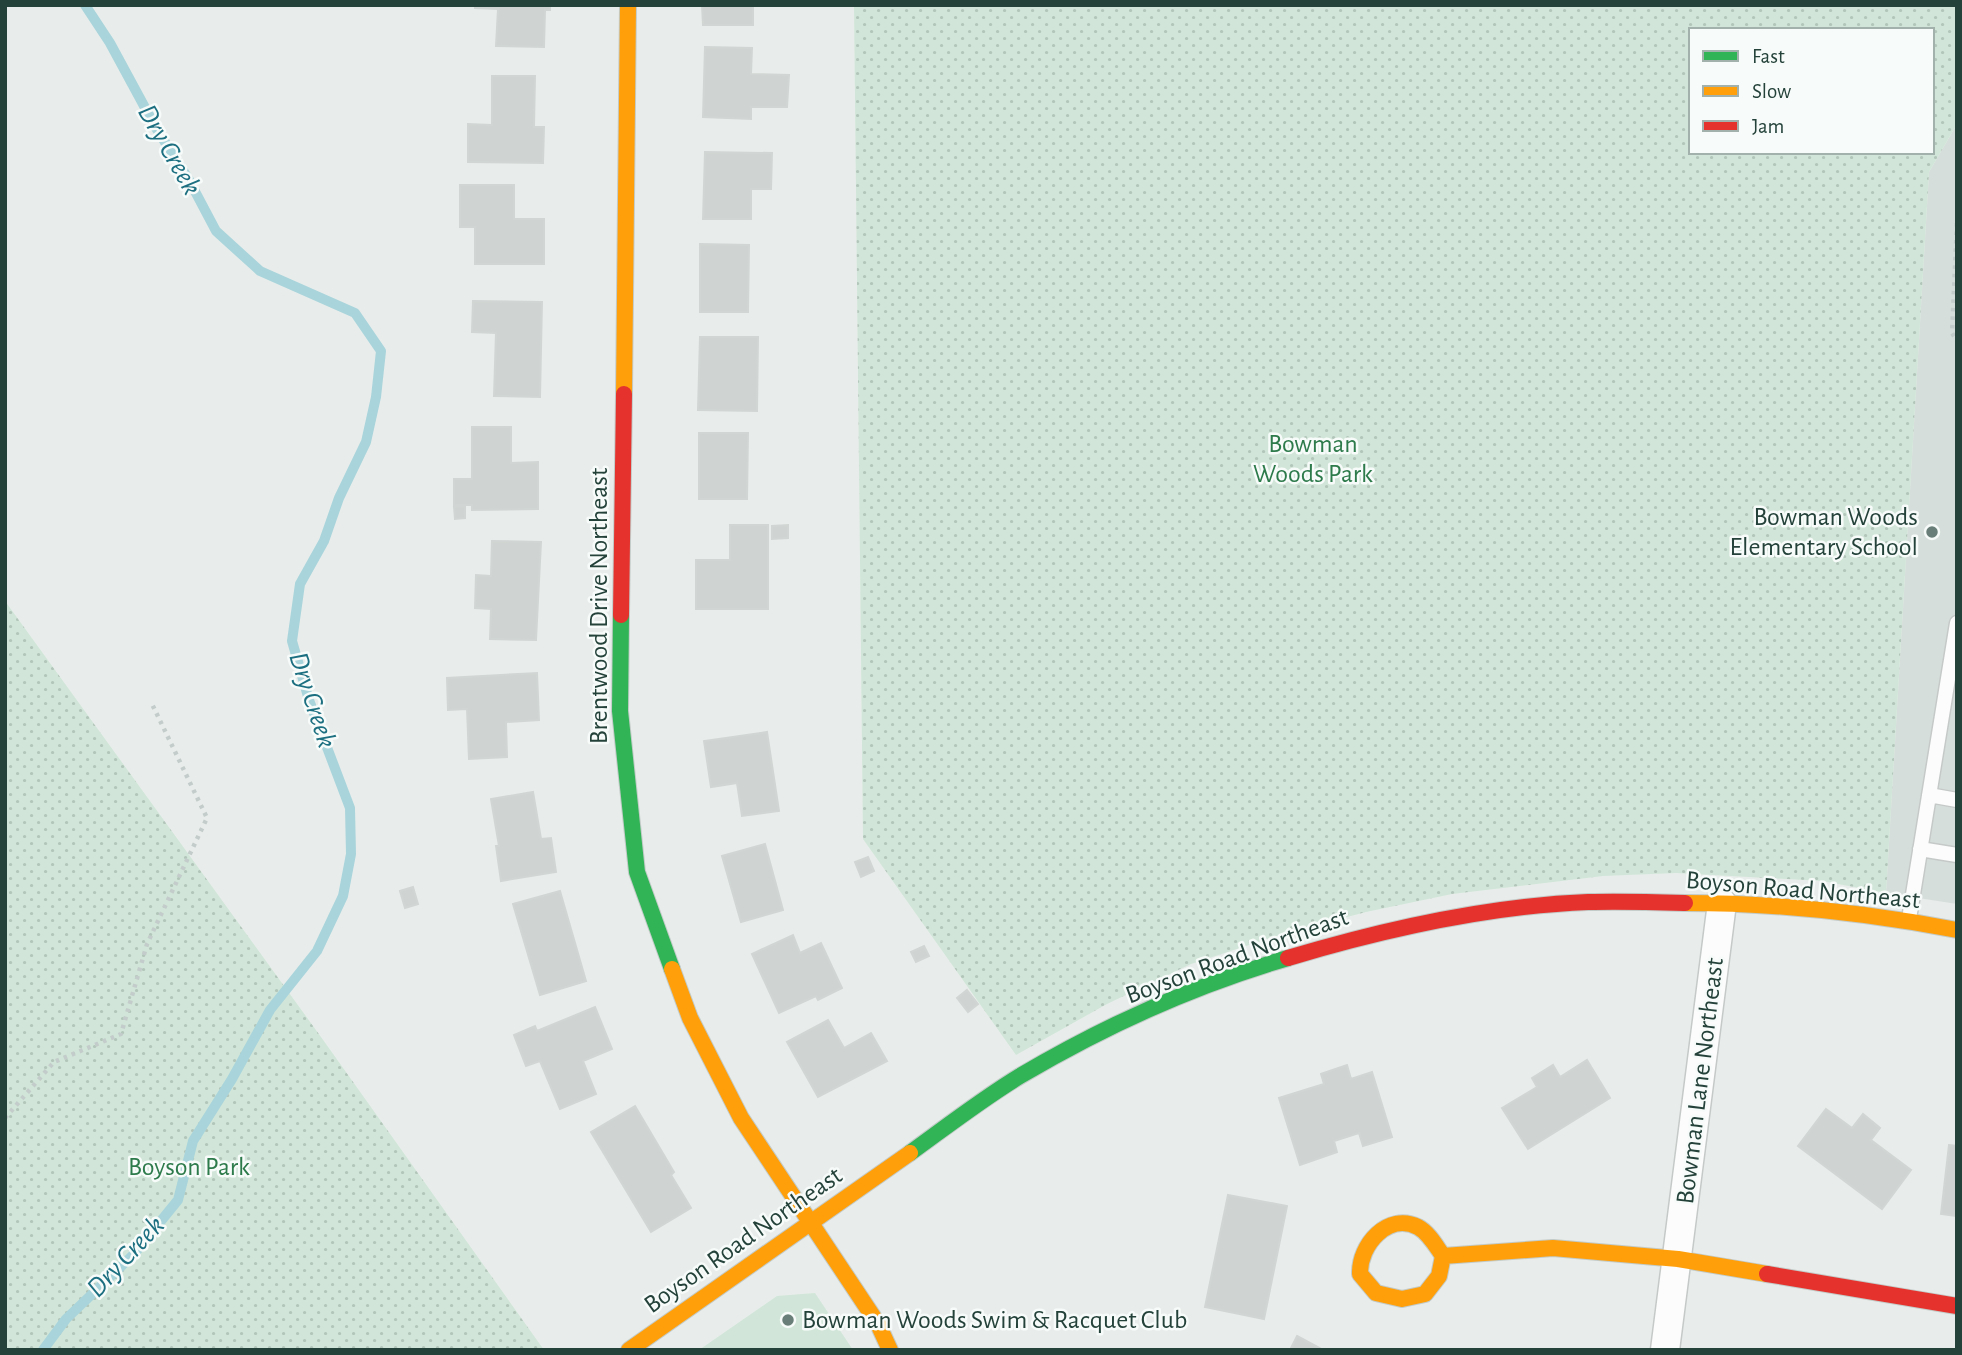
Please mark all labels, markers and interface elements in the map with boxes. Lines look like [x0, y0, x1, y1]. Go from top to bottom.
legend [1689, 28, 1934, 154]
text: Fast [1752, 46, 1785, 67]
text: Slow [1752, 81, 1791, 102]
water label: Dry Creek [132, 100, 206, 200]
text: Jam [1752, 116, 1784, 137]
park label: Bowman Woods Park [1253, 431, 1373, 487]
street label: Brentwood Drive Northeast [586, 468, 612, 744]
place label: Bowman Woods Elementary School [1729, 504, 1918, 560]
marker: Bowman Woods Elementary School [1924, 524, 1940, 540]
water label: Dry Creek [283, 649, 341, 751]
street label: Boyson Road Northeast [1685, 867, 1921, 913]
street label: Boyson Road Northeast [1122, 904, 1352, 1008]
street label: Bowman Lane Northeast [1672, 956, 1728, 1206]
park label: Boyson Park [128, 1154, 250, 1180]
street label: Boyson Road Northeast [639, 1162, 847, 1318]
water label: Dry Creek [82, 1211, 170, 1303]
place label: Bowman Woods Swim & Racquet Club [802, 1307, 1187, 1333]
marker: Bowman Woods Swim & Racquet Club [780, 1312, 796, 1328]

